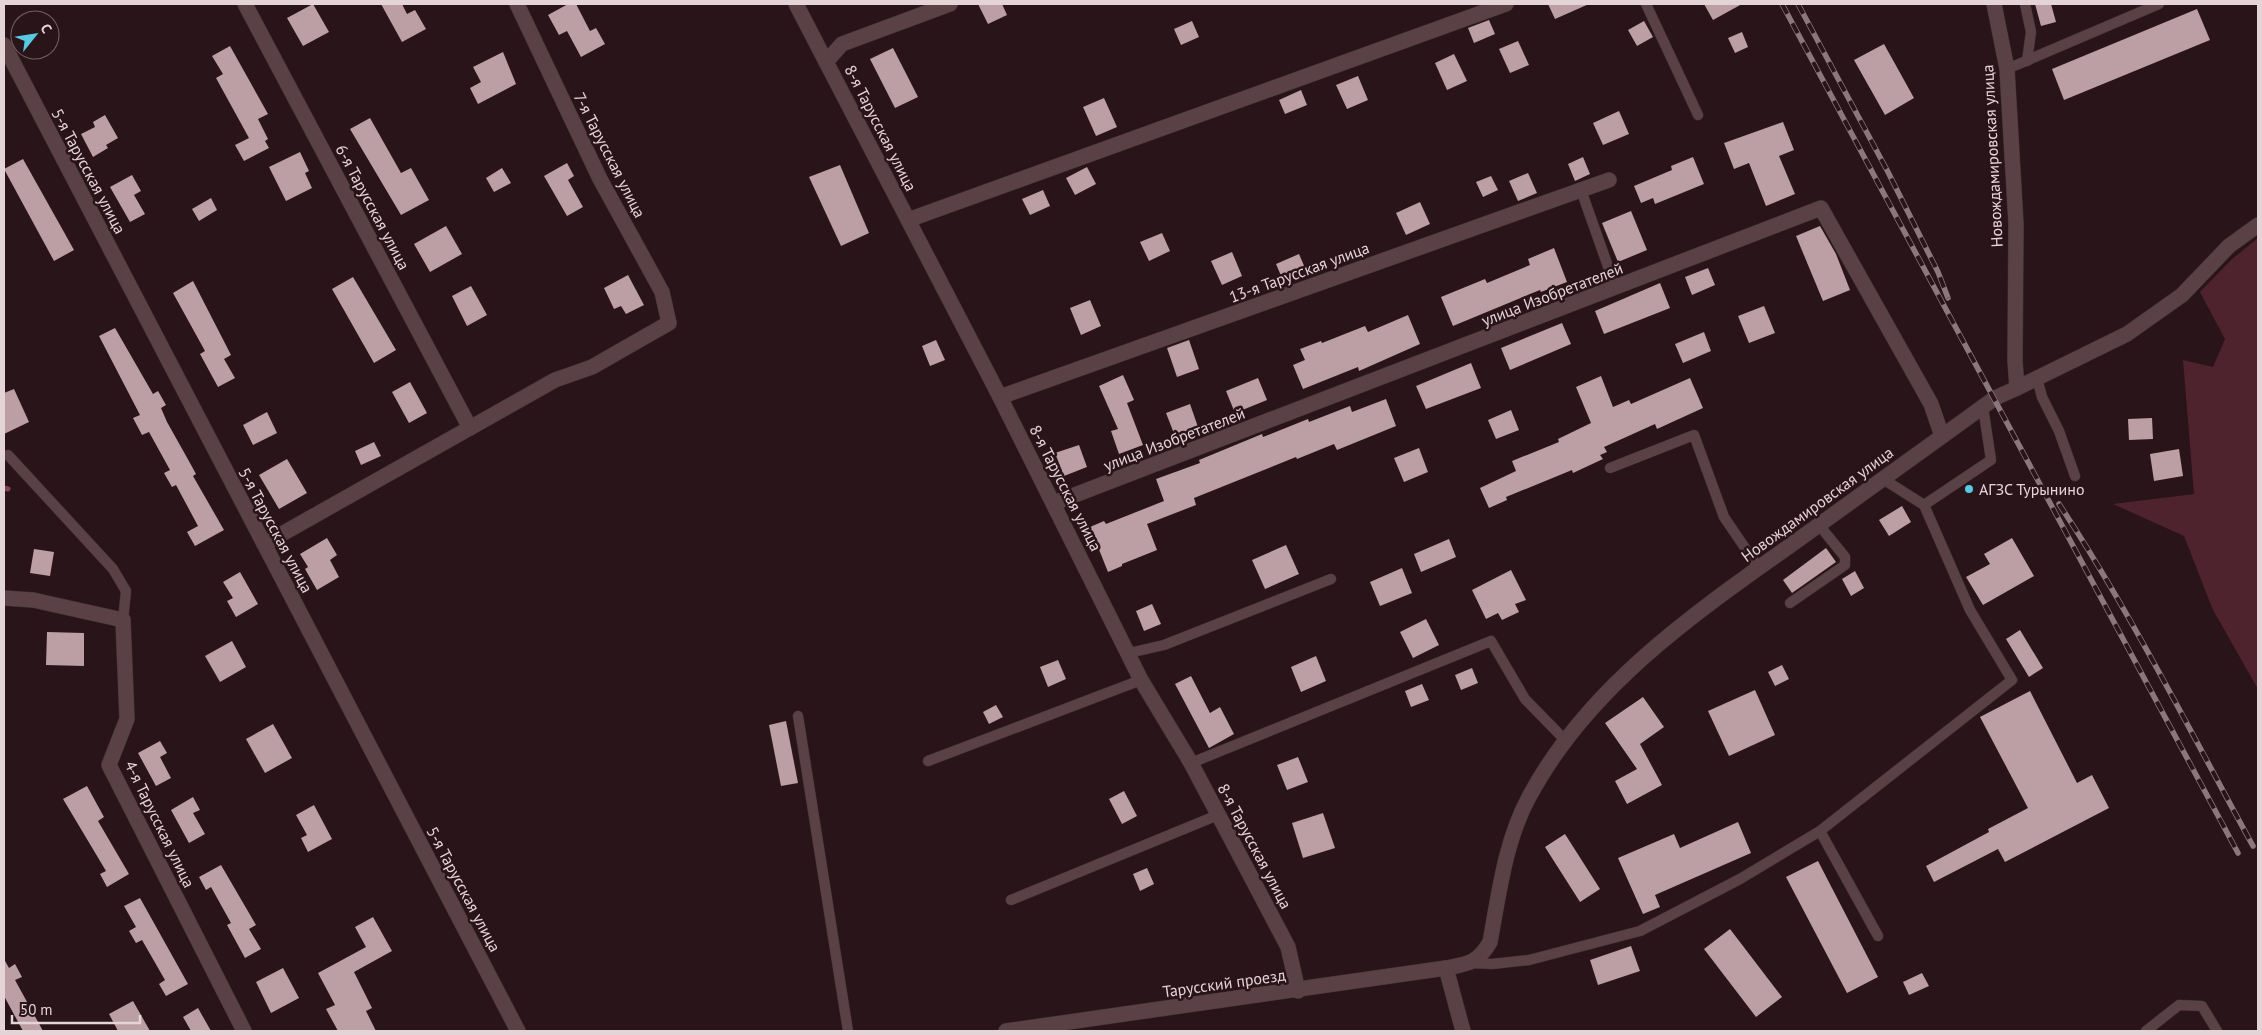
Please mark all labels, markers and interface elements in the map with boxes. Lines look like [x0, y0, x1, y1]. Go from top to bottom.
north arrow [10, 10, 60, 60]
text: С [37, 21, 56, 37]
street label: 8-я Тарусская улица [841, 62, 921, 194]
street label: Новождамировская улица [1977, 64, 2007, 248]
street label: 7-я Тарусская улица [570, 89, 650, 221]
street label: 5-я Тарусская улица [48, 105, 130, 237]
street label: 6-я Тарусская улица [332, 141, 414, 273]
street label: 13-я Тарусская улица [1226, 237, 1372, 307]
street label: улица Изобретателей [1478, 258, 1626, 330]
street label: улица Изобретателей [1100, 403, 1248, 475]
street label: 8-я Тарусская улица [1026, 422, 1106, 554]
street label: Новождамировская улица [1737, 442, 1897, 566]
street label: 5-я Тарусская улица [235, 464, 317, 596]
place label: АГЗС Турынино [1979, 479, 2084, 499]
marker: АГЗС Турынино [1963, 483, 1975, 495]
street label: 4-я Тарусская улица [121, 757, 199, 891]
street label: 8-я Тарусская улица [1214, 780, 1296, 912]
street label: 5-я Тарусская улица [423, 823, 505, 955]
street label: Тарусский проезд [1161, 964, 1287, 1002]
scale bar [12, 992, 140, 1024]
text: 50 m [20, 1000, 53, 1019]

